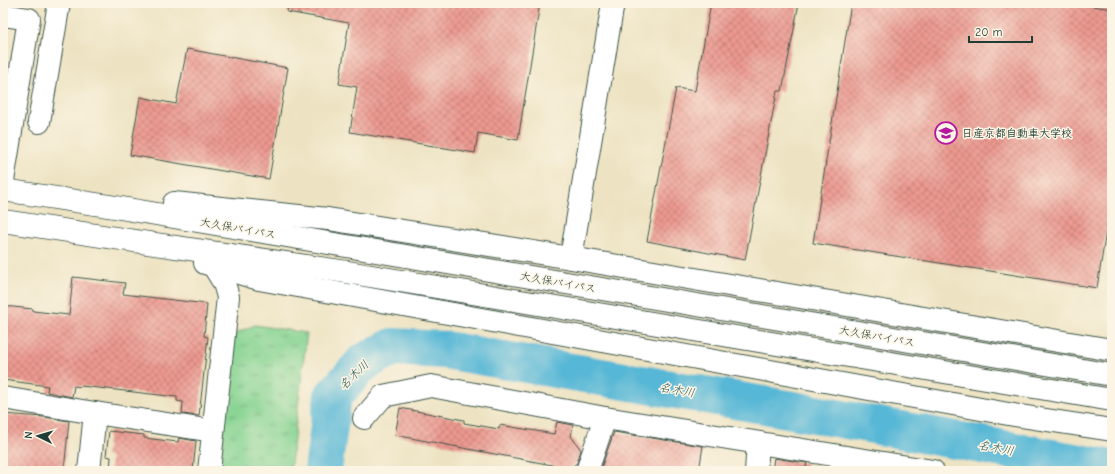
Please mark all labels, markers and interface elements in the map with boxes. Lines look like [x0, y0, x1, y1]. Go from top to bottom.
scale bar [969, 18, 1032, 44]
text: 20 m [975, 25, 1003, 39]
school or university icon: 日産京都自動車大学校 [933, 120, 959, 146]
place label: 日産京都自動車大学校 [962, 127, 1072, 140]
street label: 大久保バイパス [199, 215, 277, 242]
street label: 大久保バイパス [519, 269, 597, 296]
street label: 大久保バイパス [838, 323, 916, 350]
water label: 名木川 [336, 357, 372, 393]
water label: 名木川 [658, 380, 696, 400]
north arrow [18, 416, 58, 456]
text: N [22, 431, 35, 439]
water label: 名木川 [977, 438, 1015, 458]

